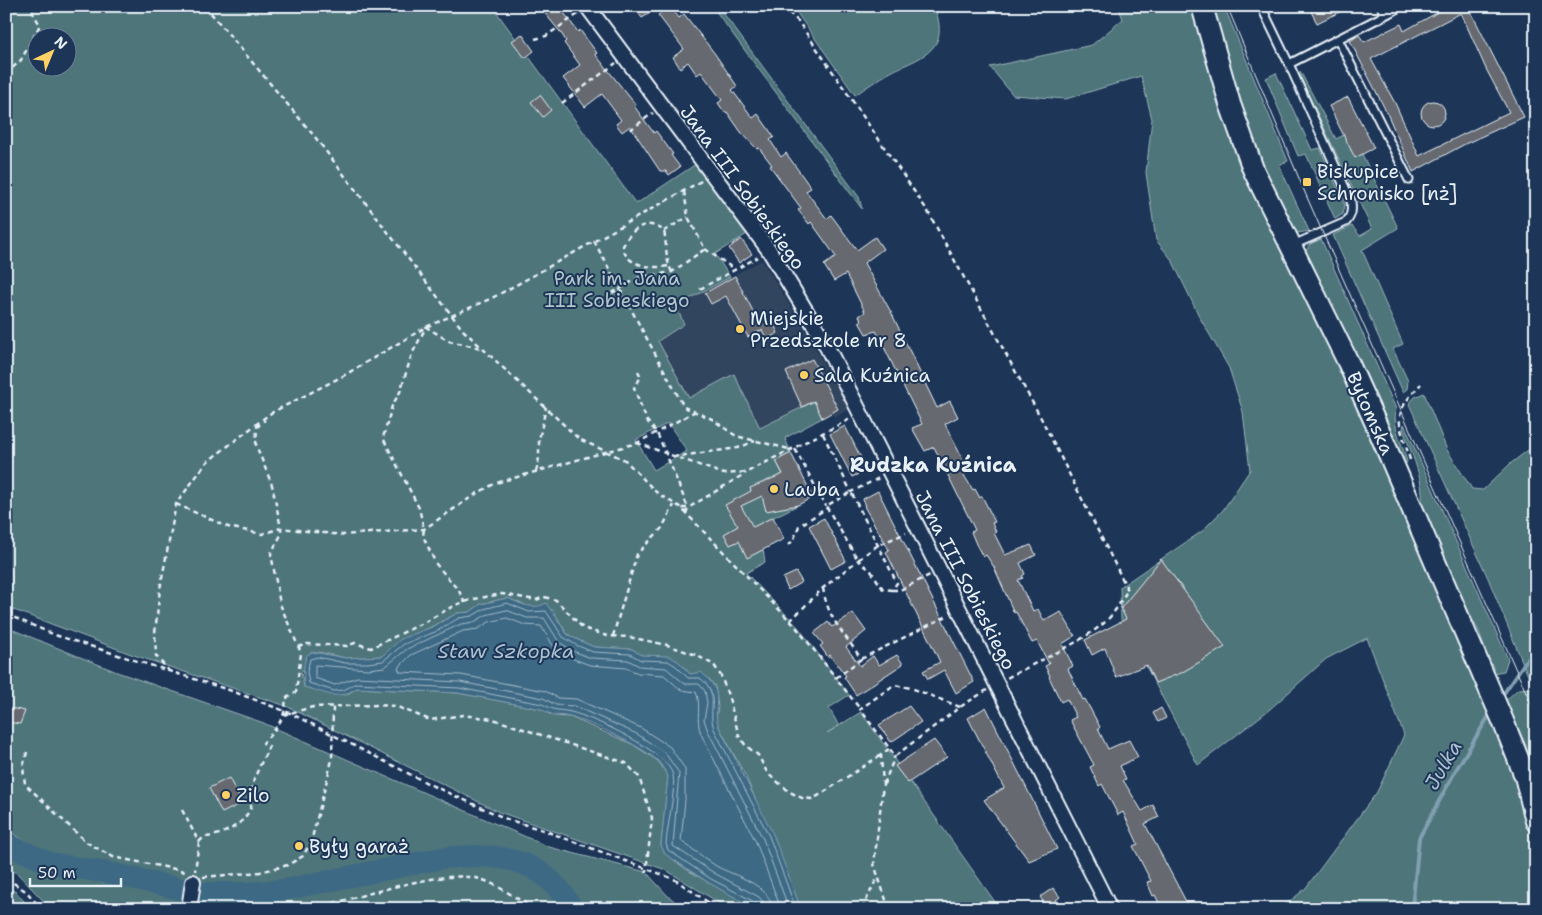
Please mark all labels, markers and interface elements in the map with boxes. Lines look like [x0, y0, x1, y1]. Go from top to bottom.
north arrow [28, 28, 78, 78]
text: N [51, 32, 71, 53]
street label: Jana III Sobieskiego [674, 100, 811, 275]
place label: Biskupice Schronisko [nż] [1317, 159, 1458, 206]
marker: Biskupice Schronisko [nż] [1301, 176, 1313, 188]
park label: Park im. Jana III Sobieskiego [545, 266, 689, 313]
place label: Miejskie Przedszkole nr 8 [750, 306, 907, 353]
marker: Miejskie Przedszkole nr 8 [734, 323, 746, 335]
place label: Sala Kuźnica [814, 363, 931, 388]
street label: Bytomska [1341, 368, 1400, 459]
marker: Sala Kuźnica [798, 369, 810, 381]
district label: Rudzka Kuźnica [850, 452, 1017, 478]
place label: Lauba [784, 477, 840, 502]
marker: Lauba [768, 483, 780, 495]
street label: Jana III Sobieskiego [910, 486, 1022, 674]
water label: Staw Szkopka [438, 638, 574, 664]
water label: Julka [1418, 735, 1468, 795]
place label: Zilo [236, 783, 270, 808]
marker: Zilo [220, 789, 232, 801]
place label: Były garaż [309, 834, 409, 859]
marker: Były garaż [293, 840, 305, 852]
scale bar [30, 855, 121, 887]
text: 50 m [38, 863, 76, 883]

